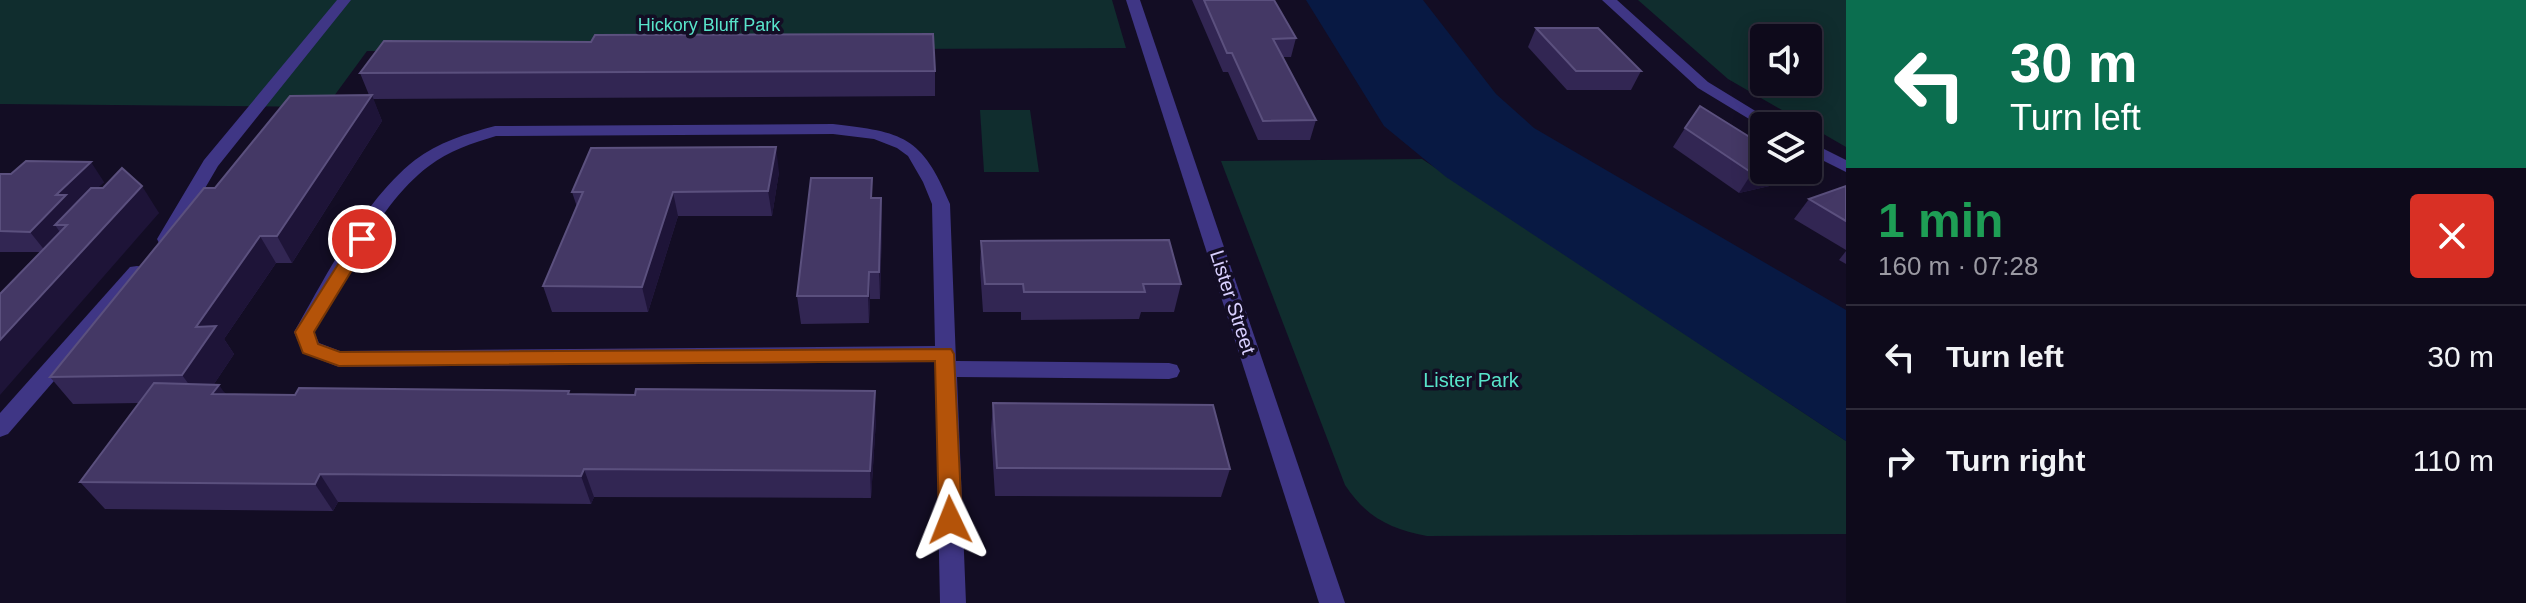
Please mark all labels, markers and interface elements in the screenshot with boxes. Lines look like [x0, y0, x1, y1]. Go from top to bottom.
park label: Hickory Bluff Park [638, 15, 781, 35]
map controls [1750, 24, 1822, 184]
button: sound [1750, 24, 1822, 96]
text: 30 m [2010, 31, 2138, 94]
icon: left [1878, 32, 1982, 136]
text: Turn left [2010, 97, 2141, 138]
button: layers [1750, 112, 1822, 184]
text: 1 min [1878, 194, 2003, 247]
button: close [2410, 194, 2494, 278]
pin [328, 205, 396, 273]
icon: arrive [340, 217, 384, 261]
street label: Lister Street [1206, 247, 1260, 357]
text: 160 m · 07:28 [1878, 251, 2038, 281]
icon: left [1878, 335, 1922, 379]
text: Turn left [1946, 340, 2064, 373]
text: 30 m [2427, 340, 2494, 373]
park label: Lister Park [1423, 369, 1520, 391]
icon: right [1878, 439, 1922, 483]
text: Turn right [1946, 444, 2085, 477]
text: 110 m [2413, 444, 2494, 477]
position arrow [908, 478, 992, 562]

